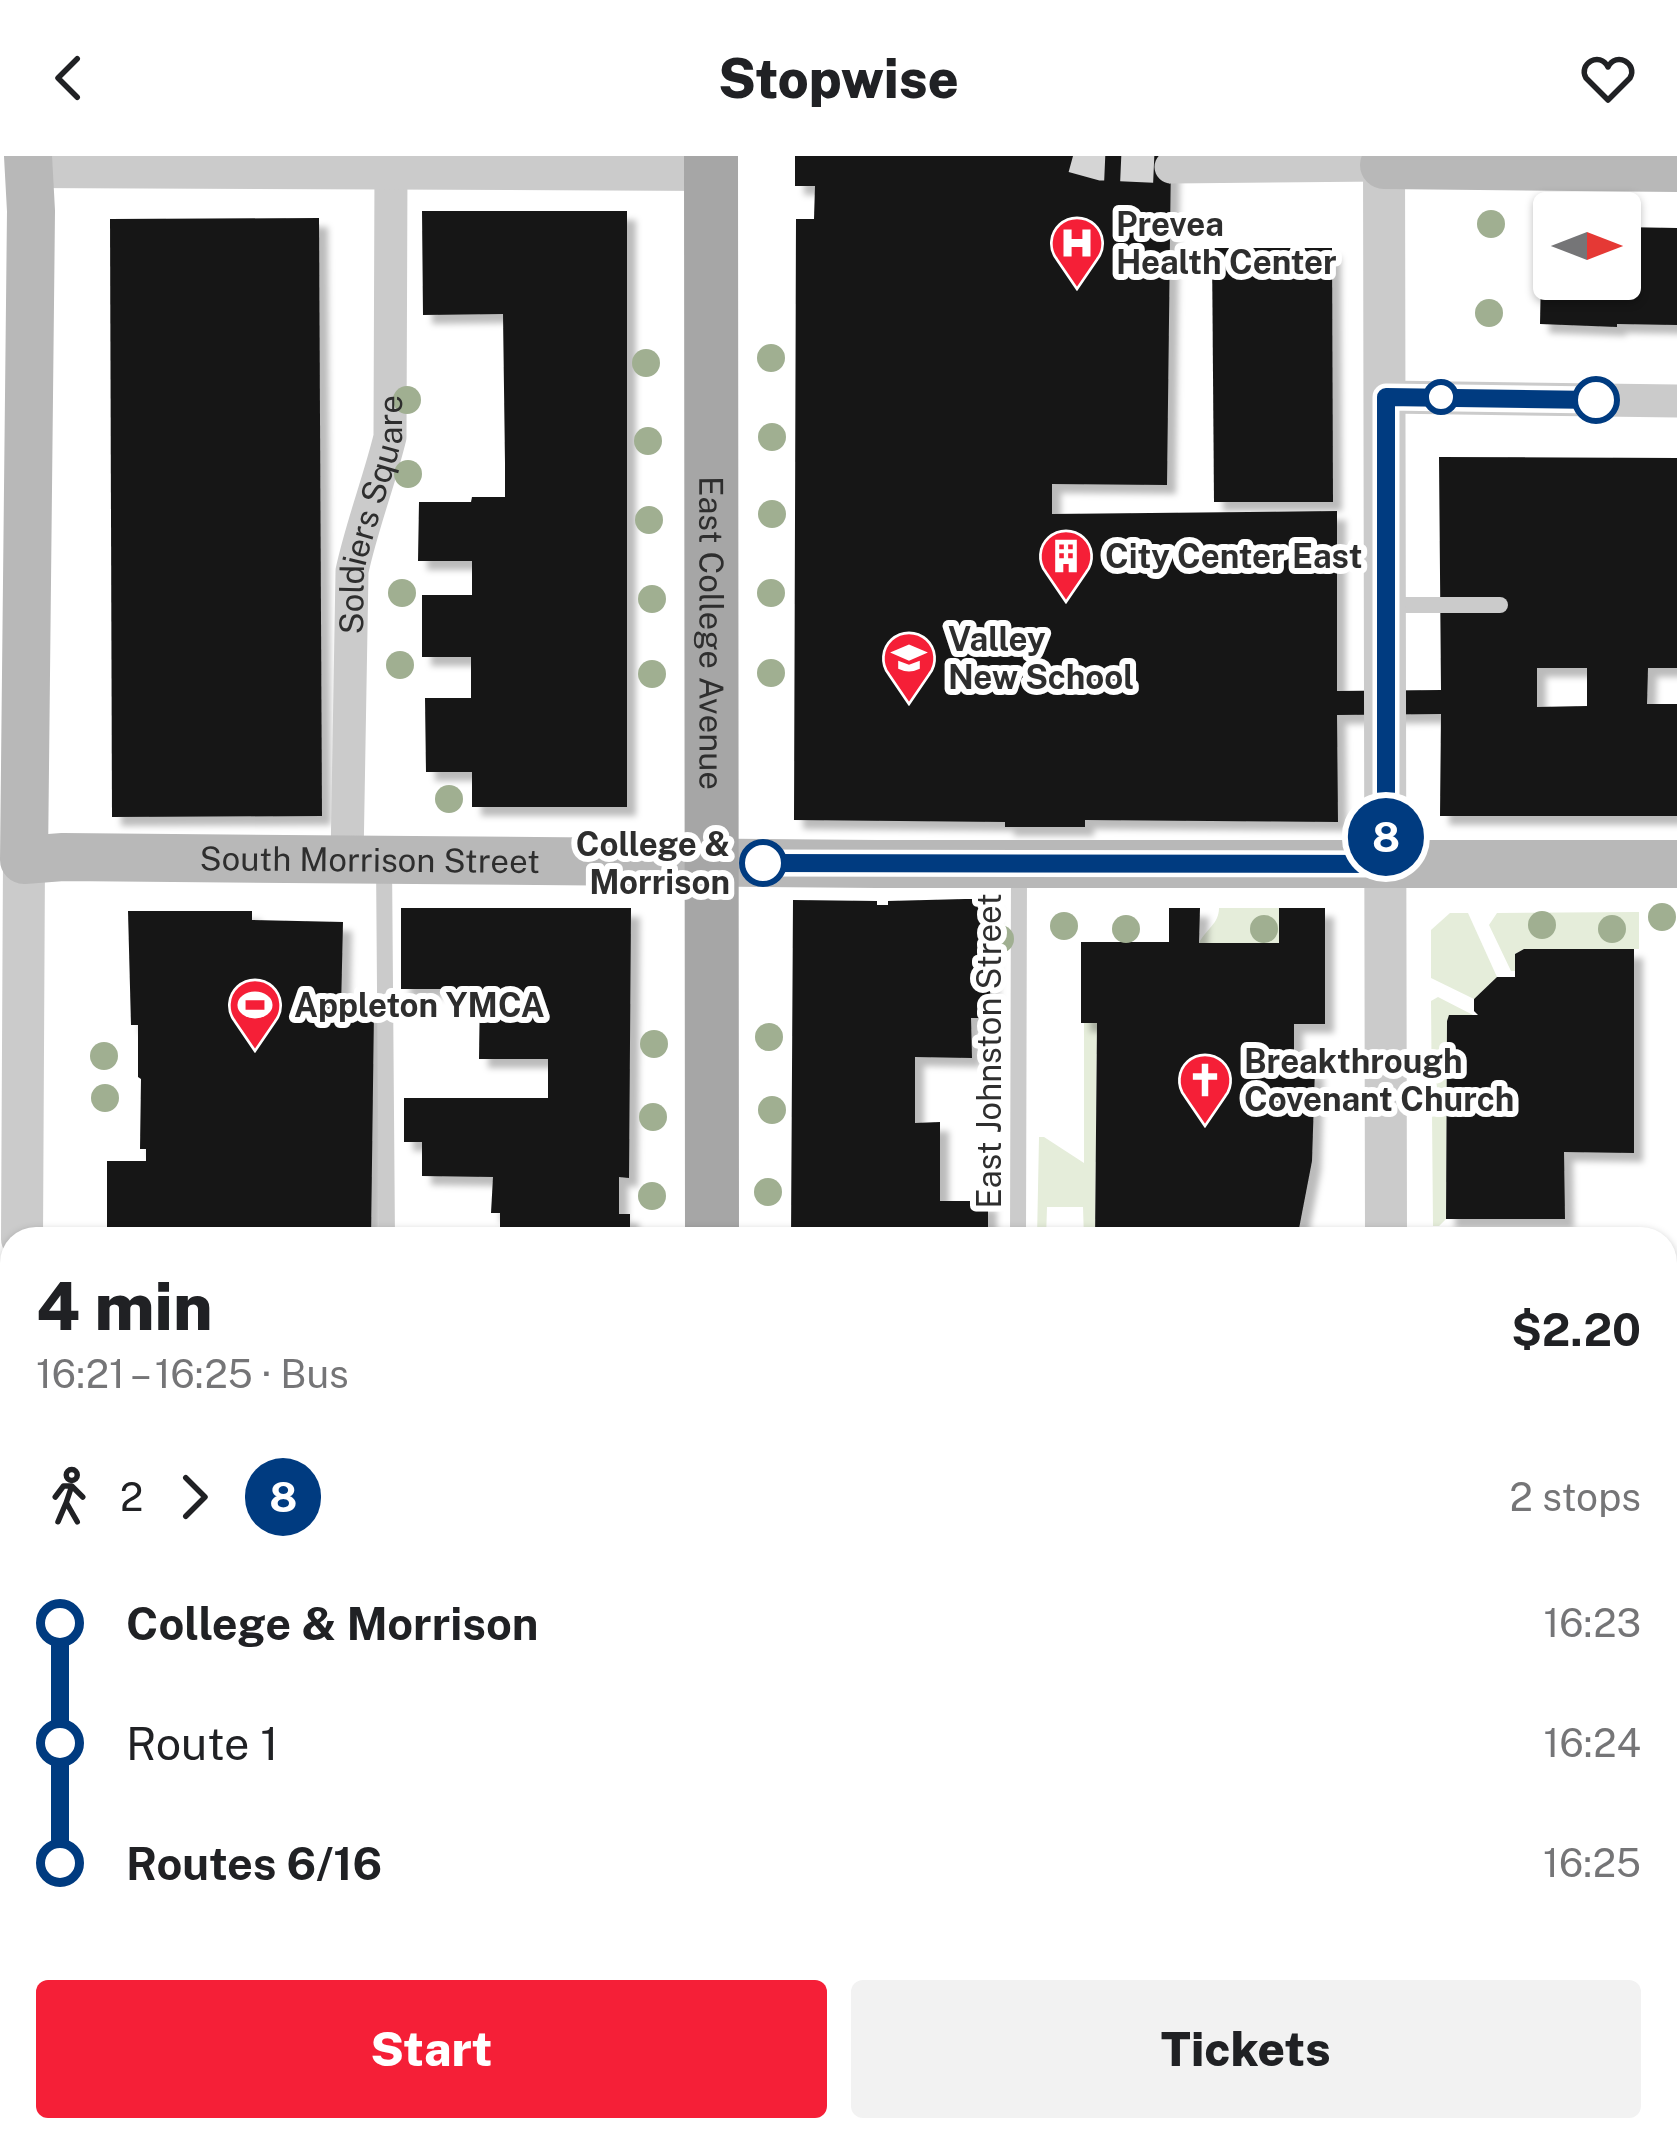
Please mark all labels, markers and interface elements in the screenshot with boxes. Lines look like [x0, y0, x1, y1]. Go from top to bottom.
icon: back [36, 45, 102, 111]
icon: heart [1575, 45, 1641, 111]
text: Stopwise [718, 47, 959, 110]
north arrow [1533, 192, 1641, 300]
map controls [1533, 192, 1641, 300]
place label: Prevea Health Center [1116, 205, 1337, 281]
hospital icon: Prevea Health Center [1049, 215, 1105, 289]
unlabelled marker [1574, 378, 1618, 422]
unlabelled marker [1425, 381, 1457, 413]
street label: Soldiers Square [332, 395, 409, 635]
street label: East College Avenue [692, 476, 731, 790]
building icon: City Center East [1038, 528, 1094, 602]
place label: City Center East [1105, 537, 1362, 575]
place label: Valley New School [948, 620, 1134, 696]
school or university icon: Valley New School [881, 630, 937, 704]
line badge: 8 [1347, 798, 1425, 876]
text: 8 [1372, 812, 1400, 861]
place label: College & Morrison [576, 825, 730, 901]
street label: South Morrison Street [199, 839, 540, 880]
marker: College & Morrison [741, 841, 785, 885]
street label: East Johnston Street [970, 893, 1008, 1209]
sports icon: Appleton YMCA [227, 977, 283, 1051]
place label: Appleton YMCA [294, 986, 545, 1024]
place label: Breakthrough Covenant Church [1244, 1042, 1514, 1118]
church icon: Breakthrough Covenant Church [1177, 1052, 1233, 1126]
text: 4 min [36, 1267, 213, 1345]
text: $2.20 [1511, 1303, 1641, 1356]
text: 16:21 – 16:25 · Bus [36, 1351, 349, 1397]
icon: walk [36, 1464, 102, 1530]
icon: forward [161, 1464, 227, 1530]
text: 8 [269, 1472, 297, 1521]
text: 2 [120, 1474, 143, 1520]
text: 2 stops [1509, 1474, 1641, 1520]
text: College & Morrison [126, 1597, 539, 1650]
text: 16:23 [1543, 1600, 1641, 1646]
text: Route 1 [126, 1717, 279, 1770]
text: 16:24 [1544, 1720, 1641, 1766]
text: Routes 6/16 [126, 1837, 382, 1890]
text: 16:25 [1543, 1840, 1641, 1886]
button: Start [36, 1980, 827, 2118]
button: Tickets [851, 1980, 1641, 2118]

